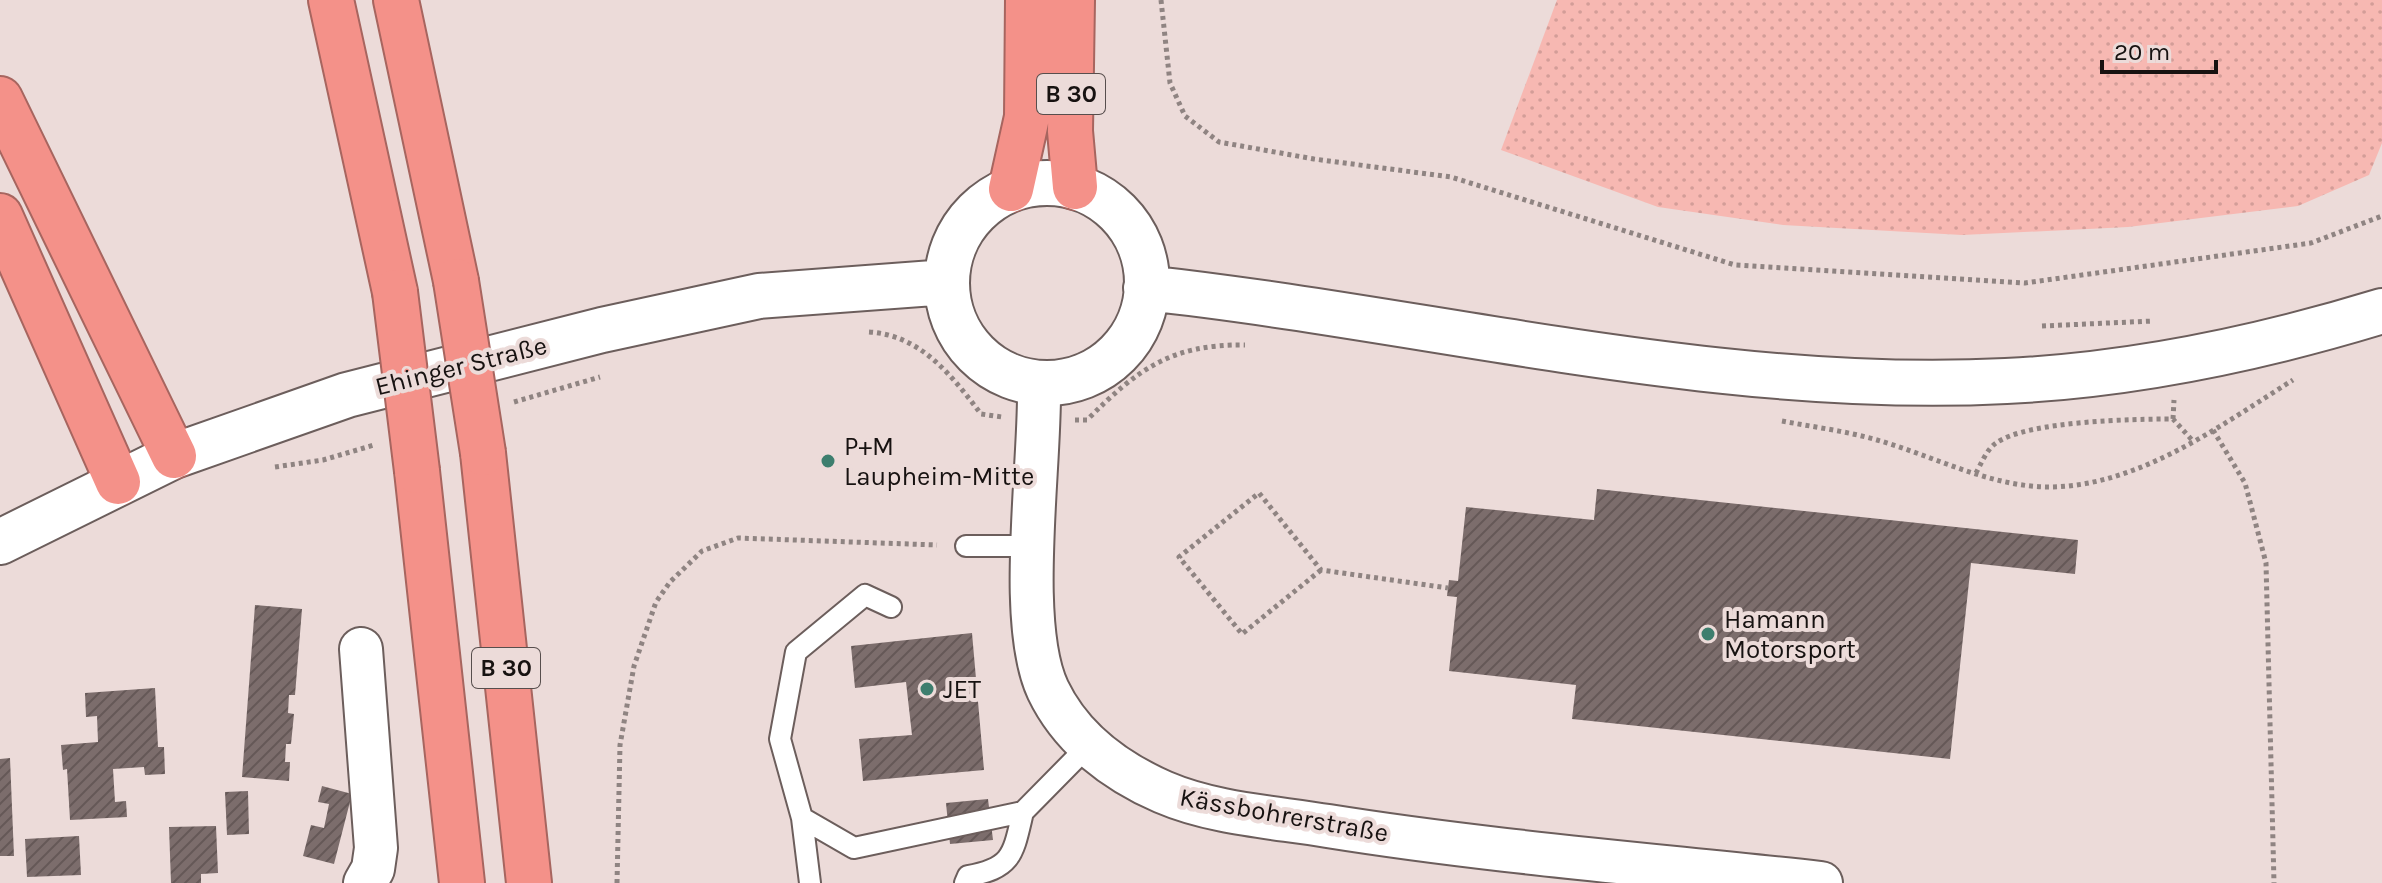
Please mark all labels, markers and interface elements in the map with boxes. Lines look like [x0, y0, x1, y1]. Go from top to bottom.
scale bar [2102, 24, 2216, 74]
text: 20 m [2114, 38, 2170, 66]
road number: B 30 [1037, 74, 1105, 114]
street label: Ehinger Straße [372, 330, 550, 402]
place label: P+M Laupheim-Mitte [844, 431, 1034, 492]
marker: P+M Laupheim-Mitte [819, 452, 837, 470]
place label: Hamann Motorsport [1724, 604, 1856, 665]
marker: Hamann Motorsport [1699, 625, 1717, 643]
road number: B 30 [472, 648, 540, 688]
place label: JET [943, 674, 981, 705]
marker: JET [918, 680, 936, 698]
street label: Kässbohrerstraße [1177, 781, 1391, 849]

